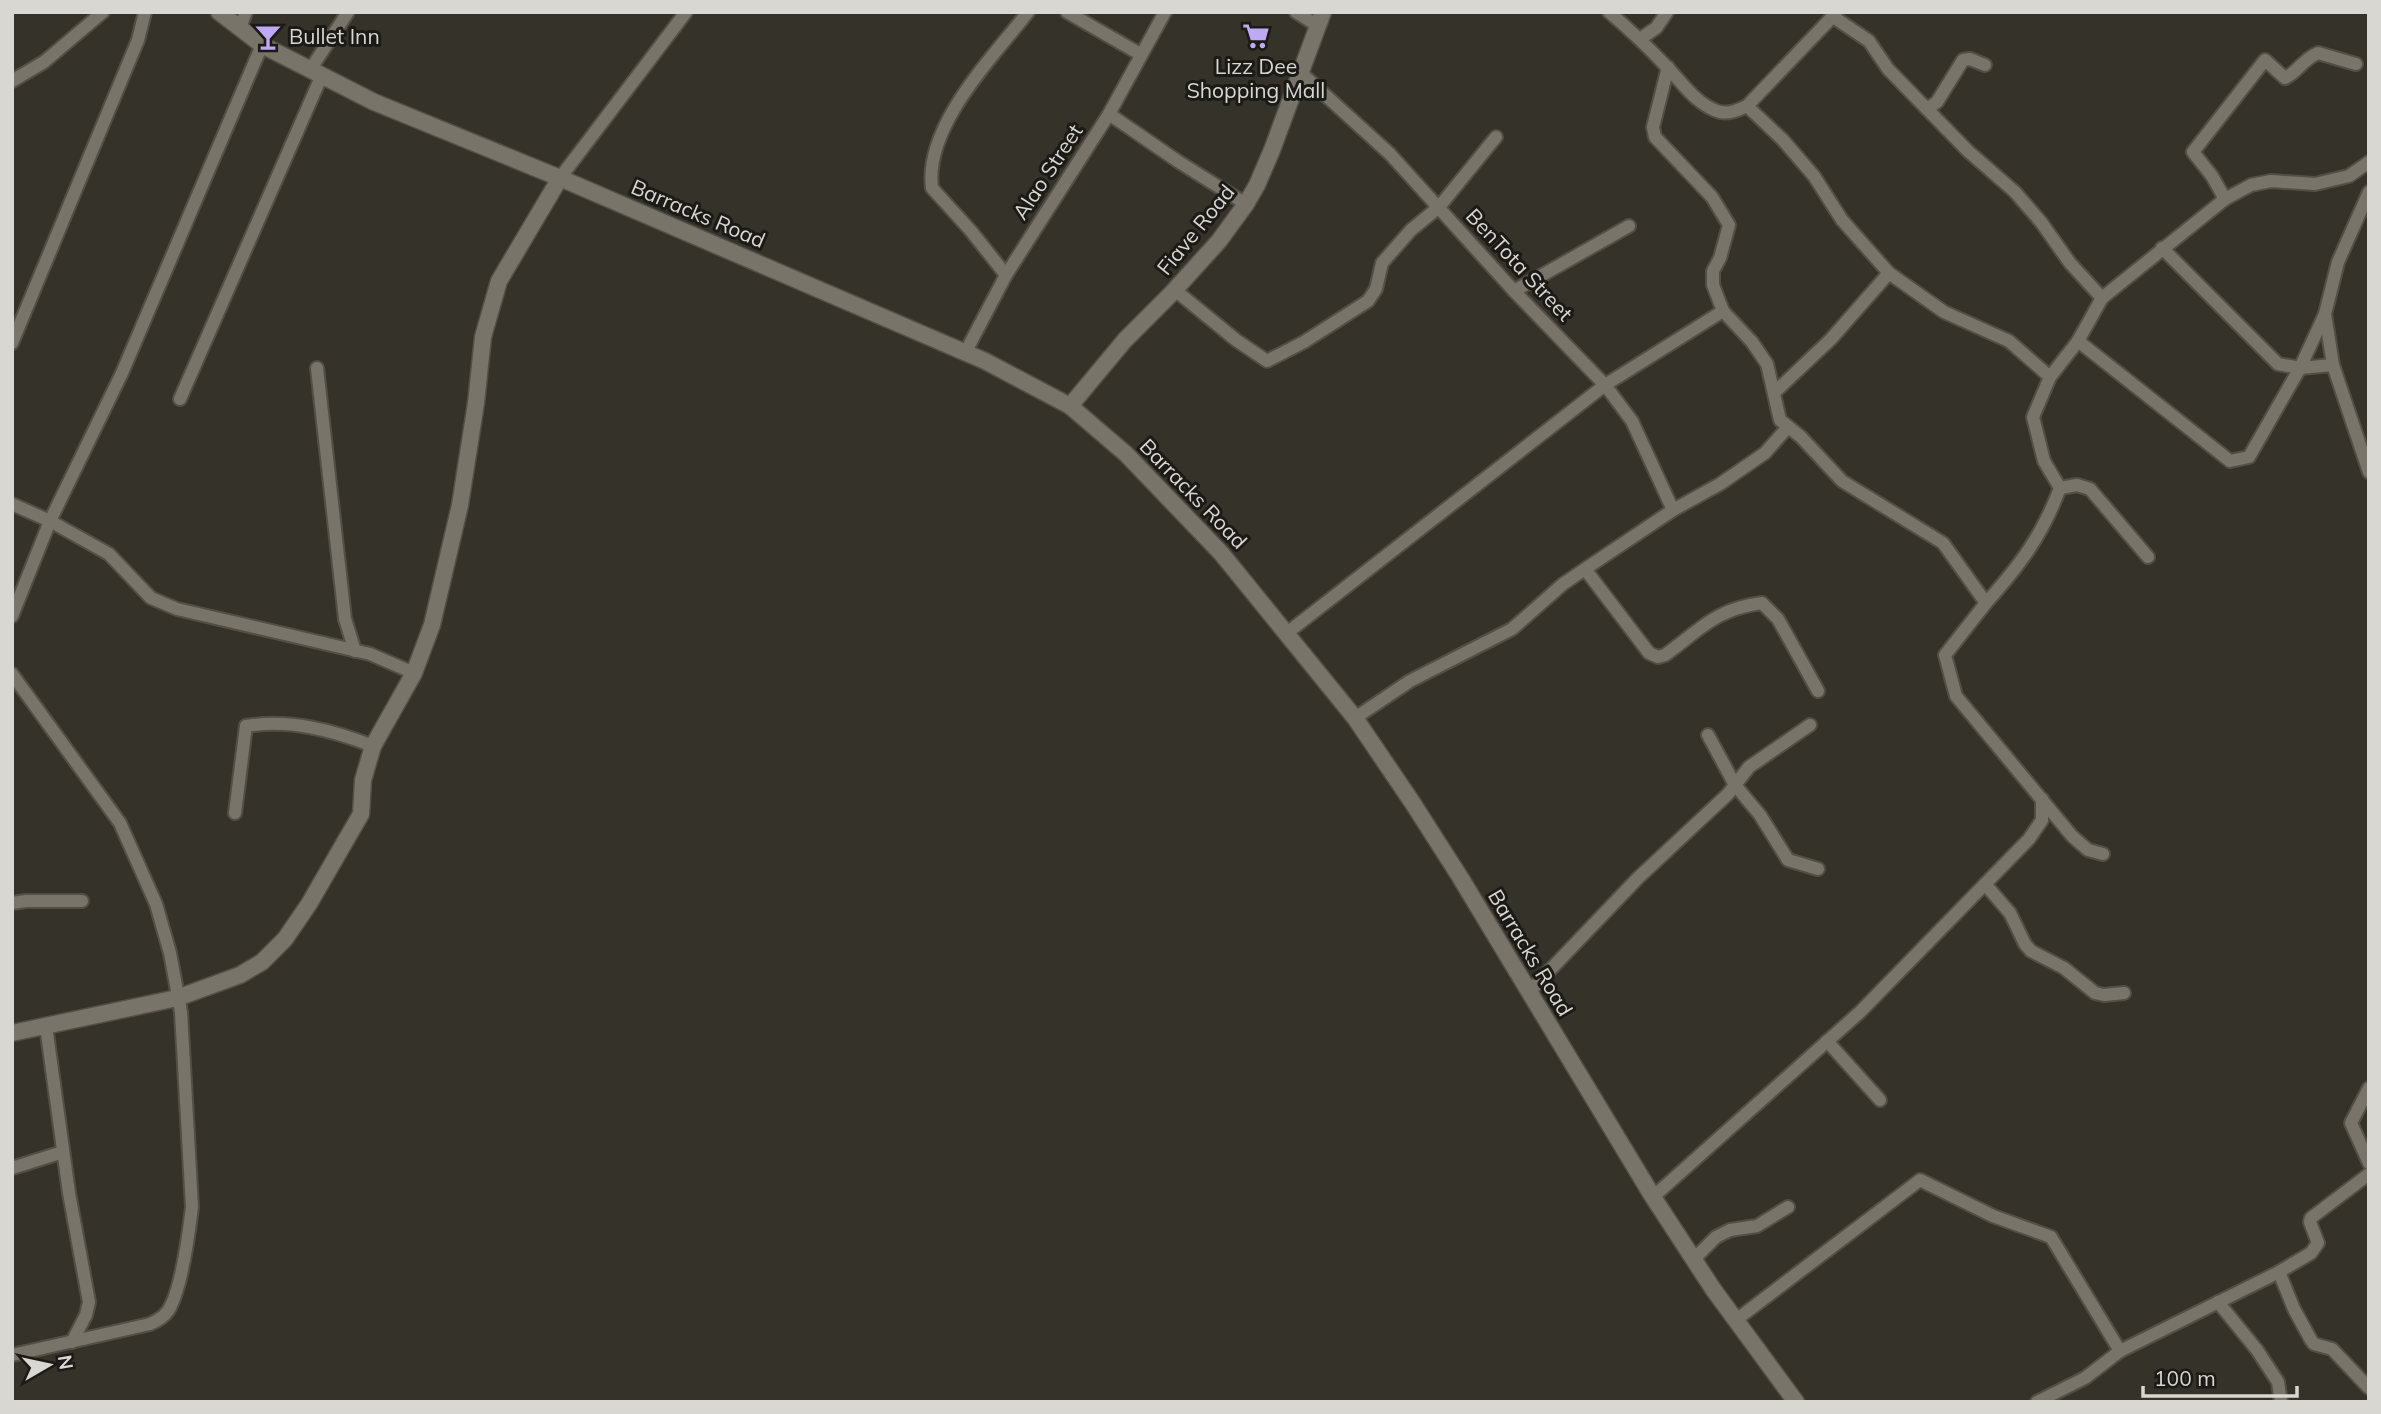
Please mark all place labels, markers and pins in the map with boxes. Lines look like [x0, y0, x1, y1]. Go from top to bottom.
supermarket icon: Lizz Dee Shopping Mall [1241, 21, 1271, 51]
bar icon: Bullet Inn [253, 22, 283, 52]
place label: Bullet Inn [289, 23, 380, 49]
place label: Lizz Dee Shopping Mall [1187, 53, 1325, 103]

